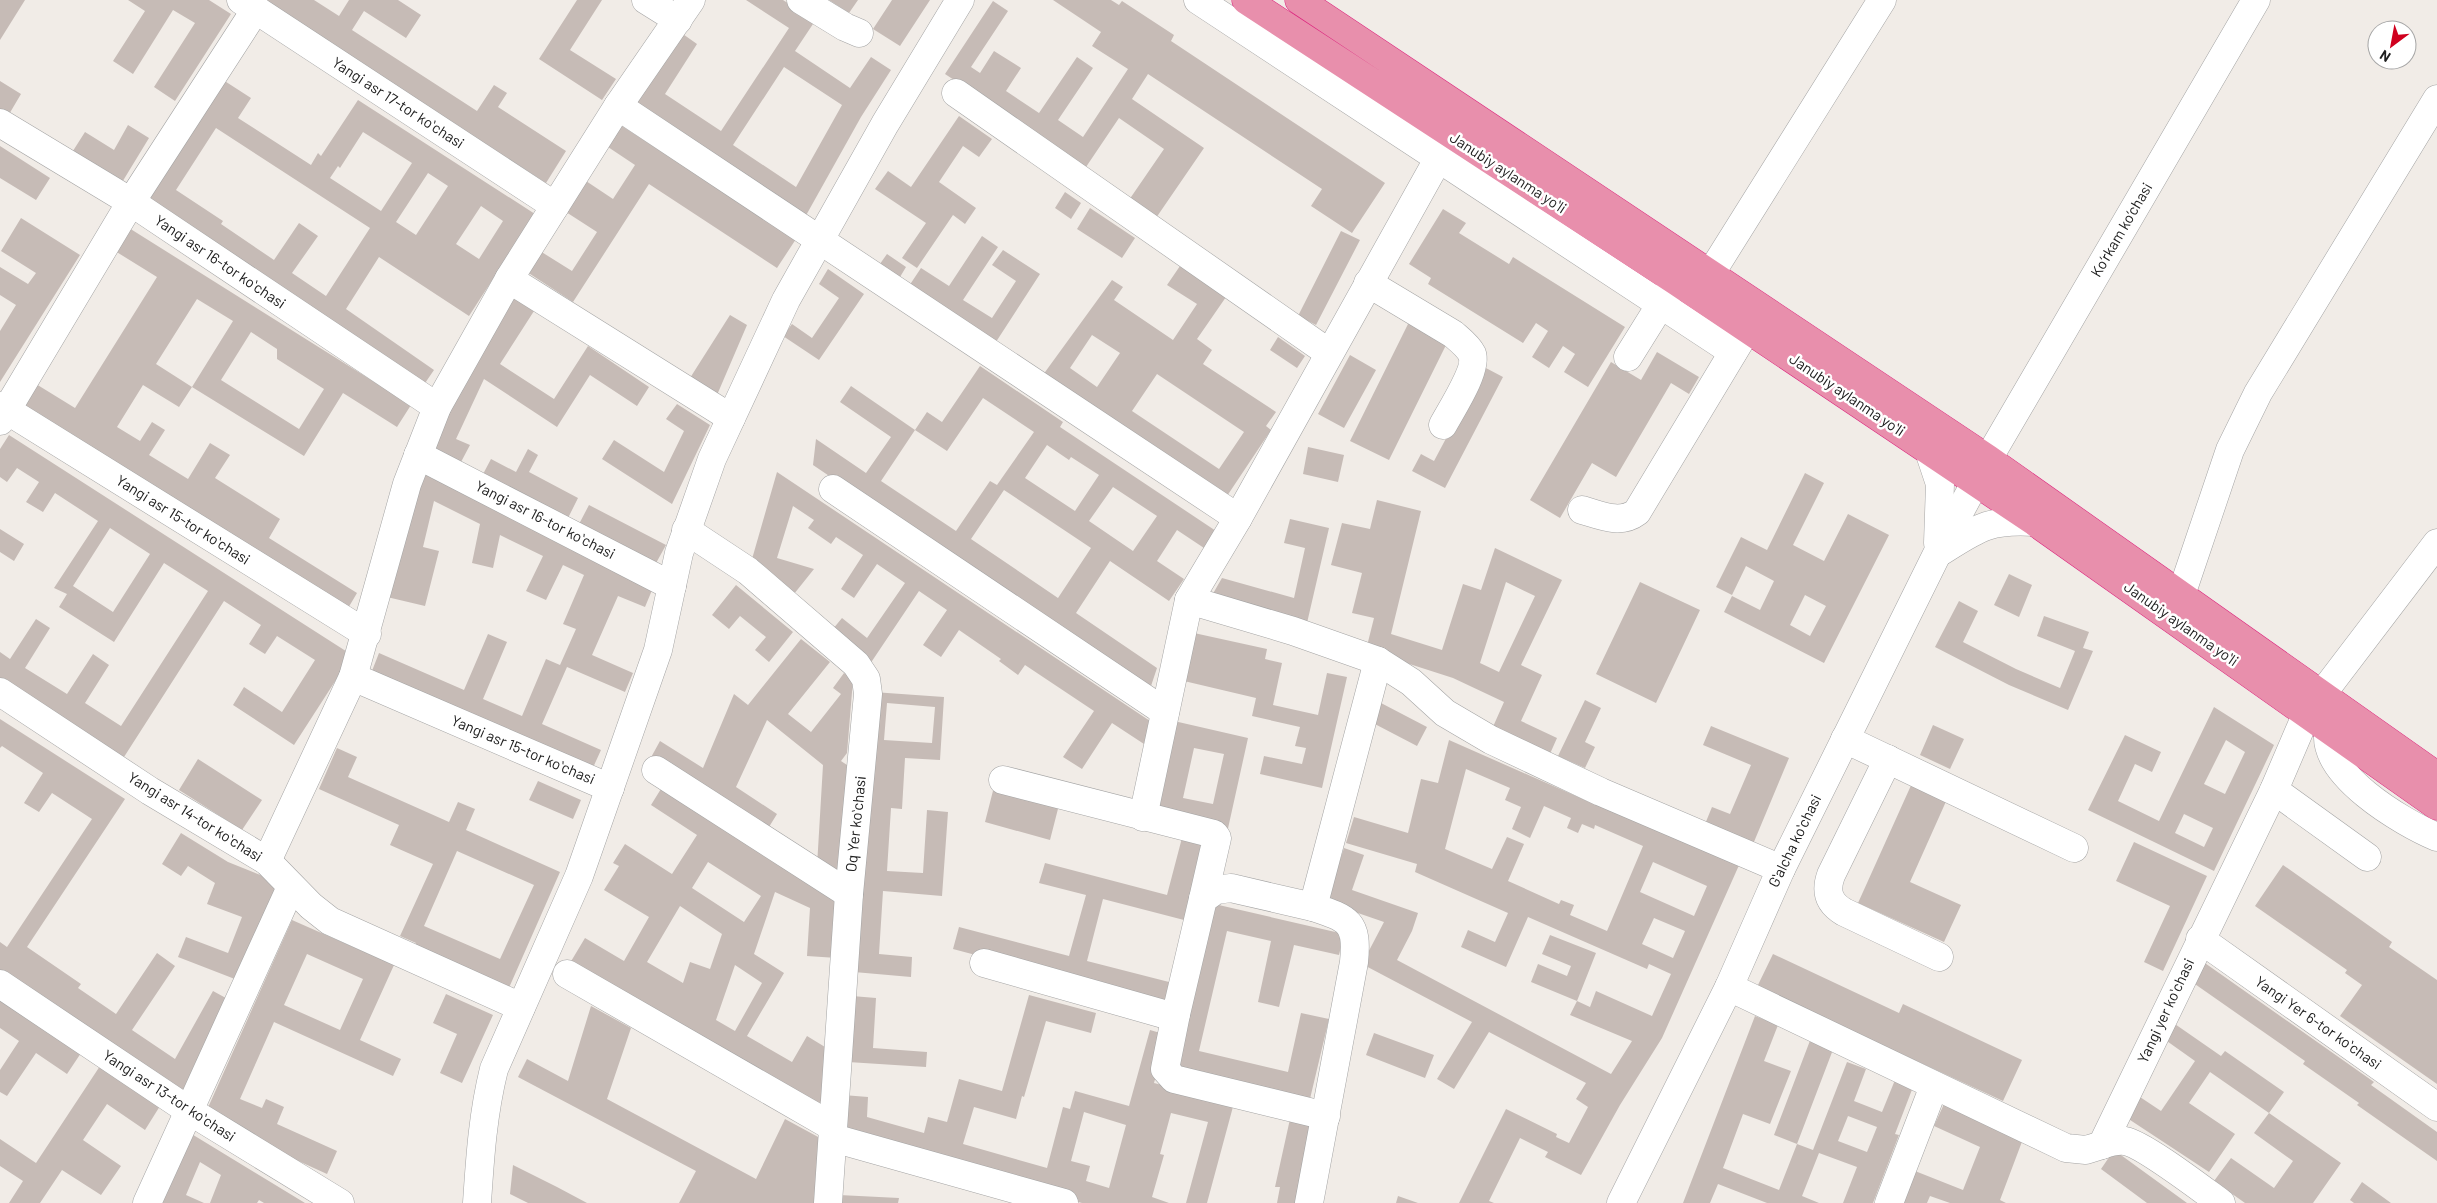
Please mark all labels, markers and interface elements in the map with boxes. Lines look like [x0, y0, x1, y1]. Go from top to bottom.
north arrow [2367, 20, 2417, 70]
text: N [2376, 47, 2393, 66]
street label: Yangi asr 17-tor koʻchasi [329, 53, 468, 152]
street label: Janubiy aylanma yoʻli [1447, 128, 1570, 217]
street label: Ko‘rkam ko‘chasi [2086, 179, 2155, 280]
street label: Yangi asr 16-tor koʻchasi [151, 211, 290, 312]
street label: Janubiy aylanma yoʻli [1786, 349, 1909, 439]
street label: Yangi asr 15-tor koʻchasi [113, 471, 254, 568]
street label: Yangi asr 16-tor koʻchasi [473, 476, 618, 562]
street label: Janubiy aylanma yoʻli [2121, 577, 2242, 669]
street label: Yangi asr 15-tor koʻchasi [449, 711, 598, 788]
street label: Yangi asr 14-tor koʻchasi [125, 767, 266, 865]
street label: Oq Yer koʻchasi [841, 775, 869, 873]
street label: Gʻalcha koʻchasi [1764, 791, 1824, 890]
street label: Yangi yer koʻchasi [2133, 955, 2197, 1066]
street label: Yangi Yer 6-tor koʻchasi [2252, 972, 2385, 1073]
street label: Yangi asr 13-tor koʻchasi [100, 1046, 239, 1145]

